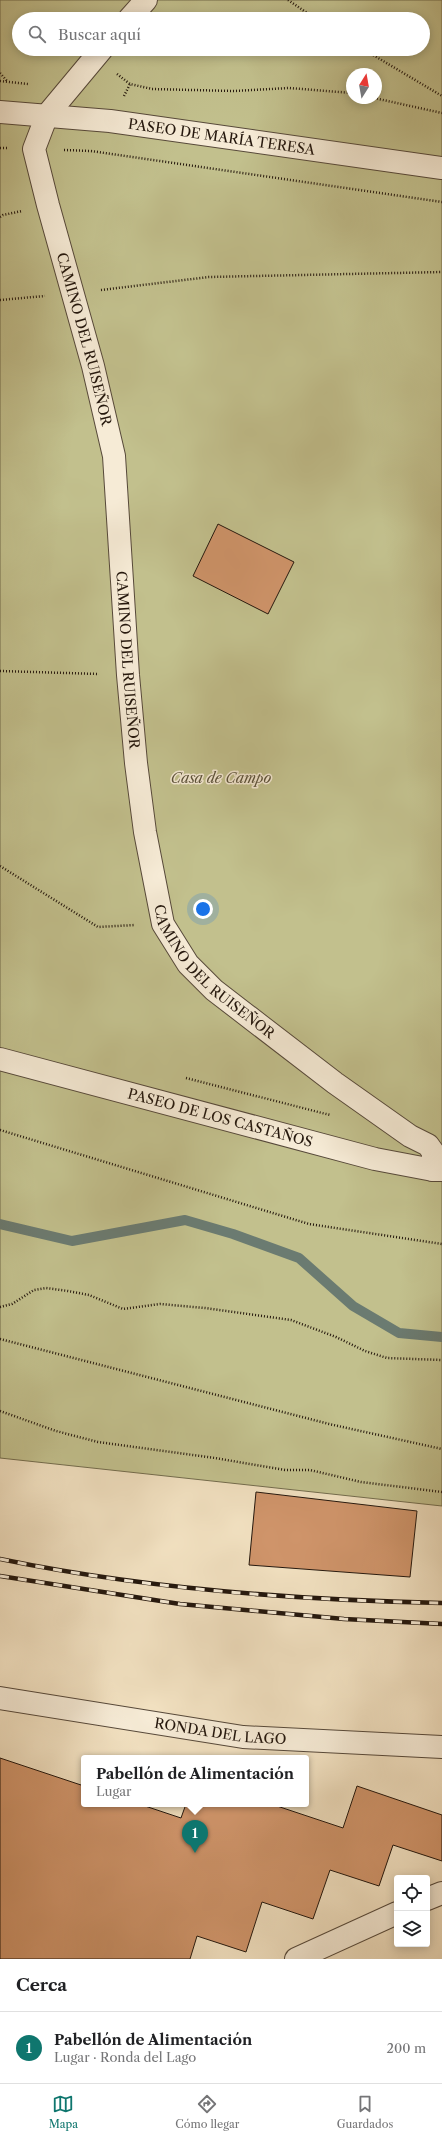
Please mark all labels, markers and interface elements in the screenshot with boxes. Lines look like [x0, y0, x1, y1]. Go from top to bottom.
search box [12, 12, 430, 56]
icon: search [26, 23, 48, 45]
text: Buscar aquí [58, 25, 141, 44]
north arrow [346, 68, 382, 104]
street label: PASEO DE MARÍA TERESA [127, 115, 317, 159]
street label: CAMINO DEL RUISEÑOR [53, 251, 116, 428]
street label: CAMINO DEL RUISEÑOR [112, 570, 144, 750]
park label: Casa de Campo [171, 769, 272, 787]
your location [193, 899, 213, 919]
street label: CAMINO DEL RUISEÑOR [150, 903, 279, 1043]
street label: PASEO DE LOS CASTAÑOS [126, 1084, 315, 1151]
street label: RONDA DEL LAGO [153, 1714, 287, 1748]
popup [81, 1755, 309, 1807]
text: Pabellón de Alimentación [96, 1764, 294, 1783]
text: Lugar [96, 1783, 132, 1799]
pin: 1 [182, 1820, 208, 1853]
map controls [394, 1875, 430, 1947]
button: locate [394, 1875, 430, 1911]
button: layers [394, 1911, 430, 1947]
text: Cerca [16, 1975, 67, 1995]
text: Pabellón de Alimentación [54, 2030, 252, 2049]
text: 1 [26, 2040, 32, 2056]
text: 200 m [386, 2040, 426, 2056]
text: Lugar · Ronda del Lago [54, 2049, 196, 2065]
tab: Mapa [49, 2093, 78, 2131]
tab: Cómo llegar [175, 2093, 239, 2131]
tab: Guardados [337, 2093, 393, 2131]

